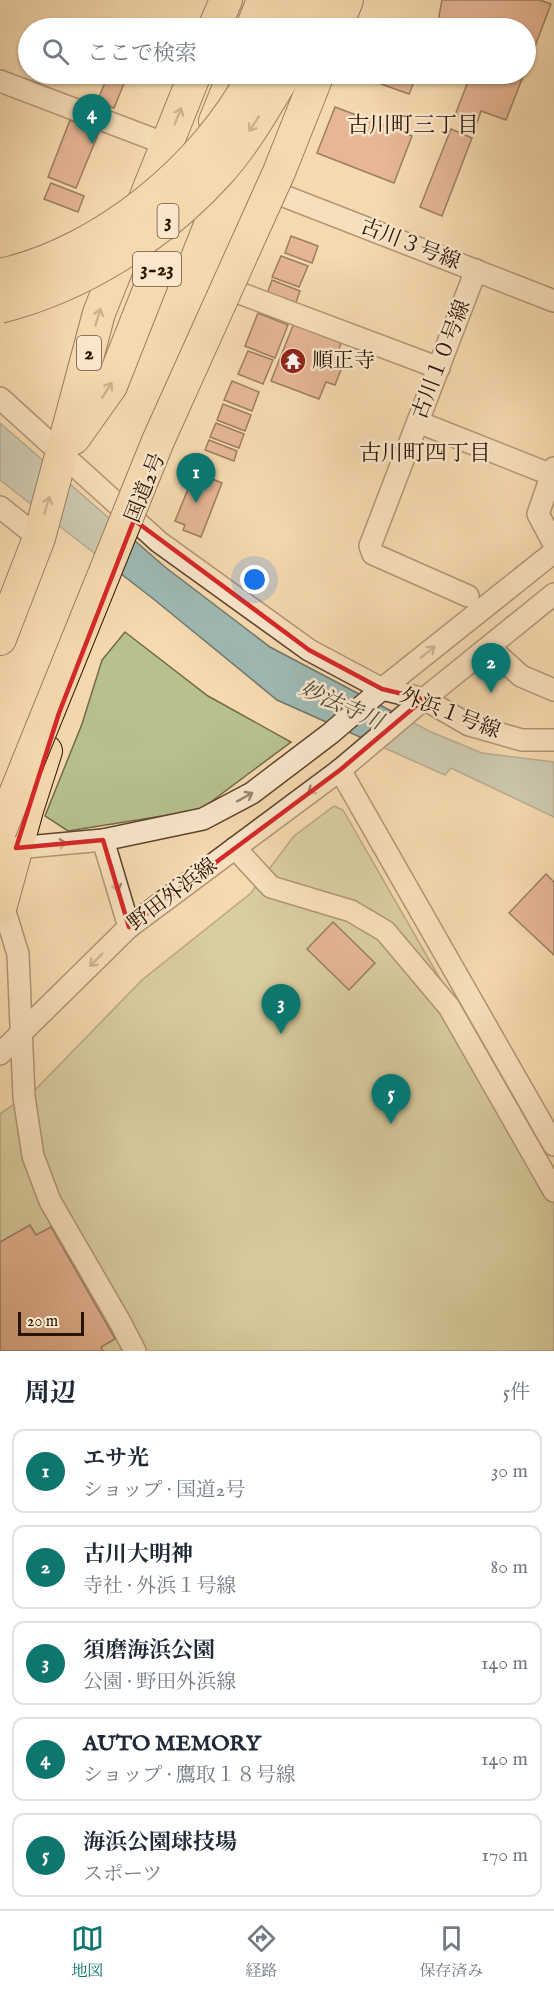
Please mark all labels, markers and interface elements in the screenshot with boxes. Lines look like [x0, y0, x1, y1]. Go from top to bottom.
search box [18, 18, 536, 84]
icon: search [39, 35, 72, 68]
text: ここで検索 [87, 40, 197, 68]
pin: 4 [72, 94, 112, 144]
one-way arrow [173, 107, 184, 126]
district label: 古川町三丁目 [347, 112, 479, 140]
one-way arrow [248, 115, 261, 132]
road number: 3 [158, 204, 178, 238]
street label: 古川３号線 [356, 214, 464, 276]
road number: 3-23 [133, 252, 181, 286]
street label: 古川１０号線 [407, 296, 477, 424]
one-way arrow [94, 308, 105, 327]
road number: 2 [77, 336, 101, 370]
temple icon: 順正寺 [278, 346, 308, 376]
place label: 順正寺 [312, 348, 375, 375]
one-way arrow [101, 382, 113, 399]
district label: 古川町四丁目 [359, 440, 491, 468]
street label: 国道2号 [120, 449, 172, 527]
pin: 1 [176, 454, 216, 503]
one-way arrow [42, 496, 53, 515]
your location [240, 565, 269, 594]
pin: 2 [472, 644, 510, 693]
one-way arrow [420, 646, 436, 659]
water label: 妙法寺川 [295, 675, 389, 737]
street label: 外浜１号線 [396, 683, 504, 745]
one-way arrow [308, 782, 324, 795]
one-way arrow [235, 791, 253, 802]
one-way arrow [47, 838, 67, 849]
street label: 野田外浜線 [123, 853, 223, 937]
one-way arrow [111, 873, 122, 892]
one-way arrow [88, 952, 103, 967]
pin: 3 [262, 984, 300, 1034]
pin: 5 [372, 1074, 410, 1124]
scale bar [18, 1309, 84, 1336]
text: 20 m [27, 1312, 58, 1332]
text: 周辺 [24, 1377, 76, 1410]
text: 5件 [503, 1380, 530, 1405]
text: エサ光 [83, 1445, 149, 1473]
text: 1 [42, 1459, 49, 1484]
text: 30 m [491, 1459, 528, 1484]
text: ショップ · 国道2号 [83, 1478, 245, 1503]
text: 古川大明神 [83, 1541, 193, 1569]
text: 2 [41, 1555, 50, 1580]
text: 80 m [491, 1555, 528, 1580]
text: 寺社 · 外浜１号線 [83, 1574, 236, 1599]
text: 須磨海浜公園 [83, 1637, 215, 1665]
text: 3 [42, 1651, 49, 1676]
text: 140 m [481, 1651, 528, 1676]
text: 公園 · 野田外浜線 [83, 1670, 236, 1695]
text: AUTO MEMORY [83, 1730, 261, 1758]
text: 4 [41, 1747, 50, 1772]
text: 140 m [481, 1747, 528, 1772]
text: ショップ · 鷹取１８号線 [83, 1763, 296, 1788]
text: 海浜公園球技場 [83, 1829, 237, 1857]
text: 5 [42, 1843, 49, 1868]
text: 170 m [482, 1843, 528, 1868]
text: スポーツ [83, 1862, 162, 1887]
tab: 地図 [71, 1922, 104, 1982]
tab: 経路 [245, 1922, 278, 1982]
tab: 保存済み [419, 1922, 483, 1982]

